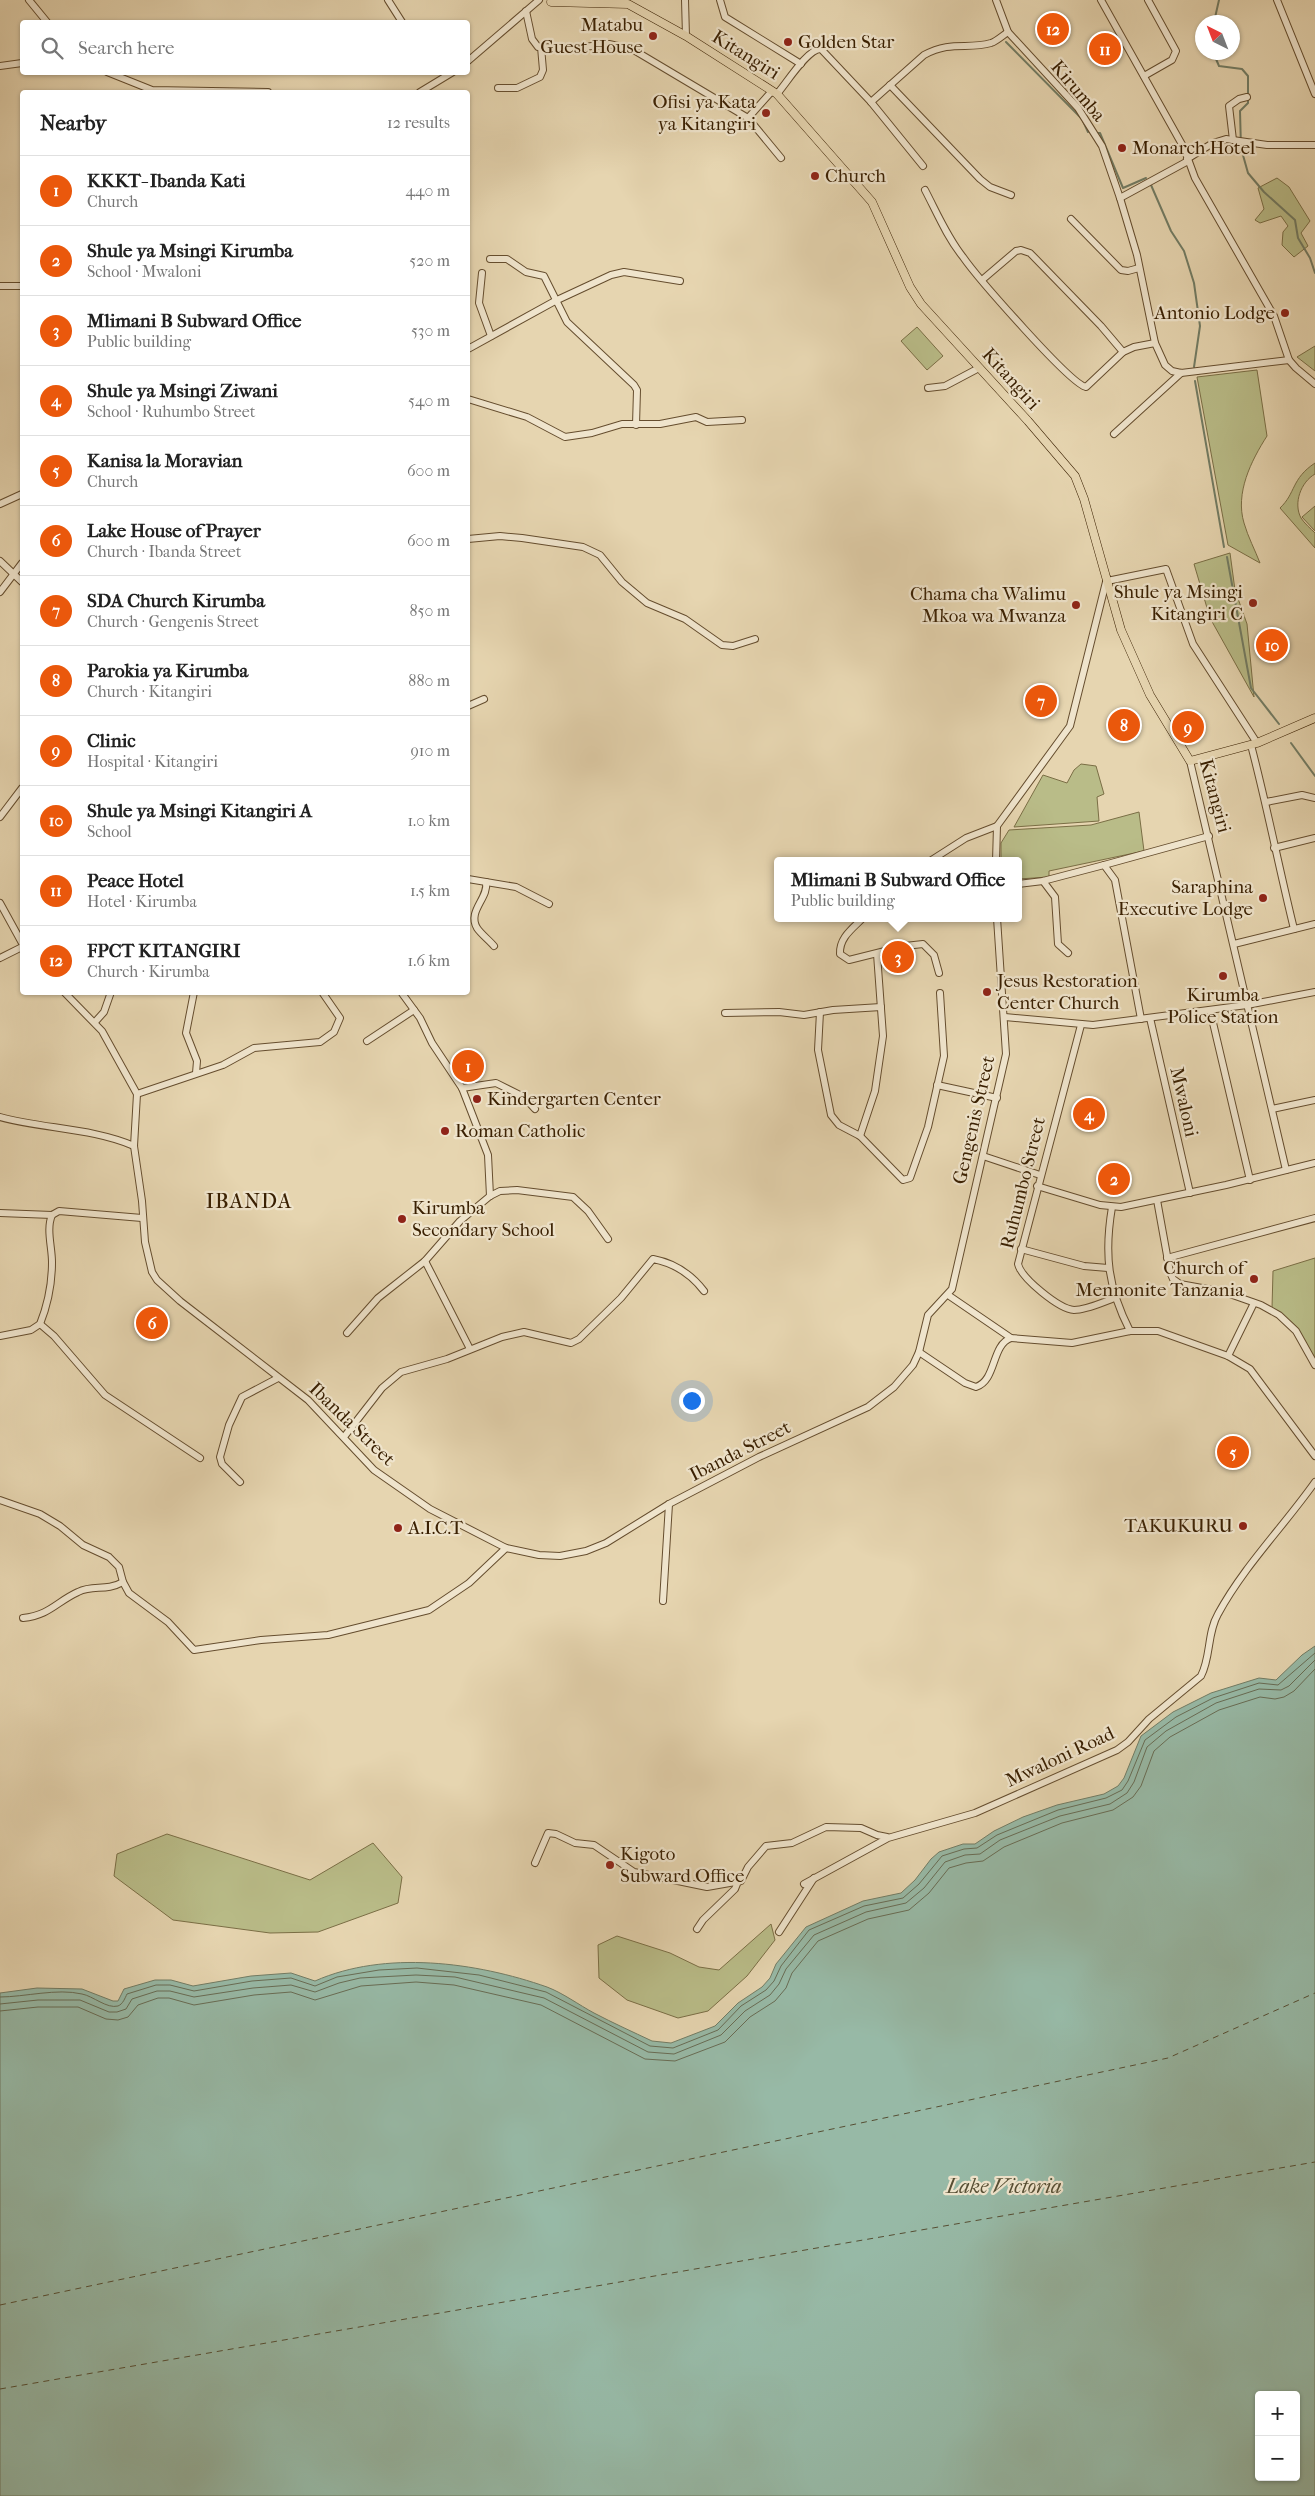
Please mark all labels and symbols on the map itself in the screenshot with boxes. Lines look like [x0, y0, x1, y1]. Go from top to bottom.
pin: 12 [1037, 10, 1069, 48]
place label: Matabu Guest House [540, 14, 643, 58]
north arrow [1195, 15, 1240, 60]
street label: Kitangiri [708, 26, 784, 85]
marker: Matabu Guest House [647, 30, 659, 42]
pin: 11 [1089, 30, 1121, 68]
place label: Golden Star [798, 31, 895, 53]
marker: Golden Star [782, 36, 794, 48]
street label: Kirumba [1046, 56, 1110, 126]
place label: Ofisi ya Kata ya Kitangiri [653, 91, 756, 135]
marker: Ofisi ya Kata ya Kitangiri [760, 107, 772, 119]
place label: Monarch Hotel [1132, 137, 1255, 159]
marker: Monarch Hotel [1116, 142, 1128, 154]
place label: Church [825, 165, 886, 187]
marker: Church [809, 170, 821, 182]
place label: Antonio Lodge [1153, 302, 1275, 324]
marker: Antonio Lodge [1279, 307, 1291, 319]
street label: Kitangiri [978, 344, 1045, 415]
place label: Shule ya Msingi Kitangiri C [1114, 581, 1243, 625]
place label: Chama cha Walimu Mkoa wa Mwanza [910, 583, 1066, 627]
marker: Shule ya Msingi Kitangiri C [1247, 597, 1259, 609]
marker: Chama cha Walimu Mkoa wa Mwanza [1070, 599, 1082, 611]
pin: 10 [1256, 626, 1288, 664]
pin: 7 [1025, 682, 1057, 720]
pin: 8 [1108, 706, 1140, 744]
pin: 9 [1172, 708, 1204, 746]
street label: Kitangiri [1195, 757, 1235, 836]
place label: Saraphina Executive Lodge [1118, 876, 1253, 920]
marker: Saraphina Executive Lodge [1257, 892, 1269, 904]
pin: 3 [882, 938, 914, 976]
place label: Jesus Restoration Center Church [995, 970, 1138, 1014]
marker: Kirumba Police Station [1217, 970, 1229, 982]
place label: Kirumba Police Station [1167, 984, 1279, 1028]
marker: Jesus Restoration Center Church [981, 986, 993, 998]
pin: 1 [452, 1047, 484, 1085]
street label: Gengenis Street [949, 1053, 1000, 1186]
street label: Mwaloni [1165, 1065, 1203, 1139]
place label: Kindergarten Center [487, 1088, 662, 1110]
marker: Kindergarten Center [471, 1093, 483, 1105]
pin: 4 [1073, 1095, 1105, 1133]
street label: Ruhumbo Street [996, 1115, 1050, 1251]
place label: Roman Catholic [455, 1120, 585, 1142]
marker: Roman Catholic [439, 1125, 451, 1137]
pin: 2 [1098, 1160, 1130, 1198]
district label: IBANDA [206, 1189, 292, 1213]
place label: Kirumba Secondary School [412, 1197, 555, 1241]
marker: Kirumba Secondary School [396, 1213, 408, 1225]
place label: Church of Mennonite Tanzania [1076, 1257, 1248, 1301]
marker: Church of Mennonite Tanzania [1248, 1273, 1260, 1285]
pin: 6 [136, 1304, 168, 1342]
street label: Ibanda Street [305, 1378, 400, 1470]
your location [679, 1388, 705, 1414]
street label: Ibanda Street [686, 1416, 794, 1486]
pin: 5 [1217, 1433, 1249, 1471]
place label: TAKUKURU [1124, 1515, 1233, 1537]
place label: A.I.C.T [407, 1517, 463, 1539]
marker: TAKUKURU [1237, 1520, 1249, 1532]
marker: A.I.C.T [392, 1522, 404, 1534]
street label: Mwaloni Road [1002, 1722, 1118, 1792]
place label: Kigoto Subward Office [620, 1843, 744, 1887]
marker: Kigoto Subward Office [604, 1859, 616, 1871]
water label: Lake Victoria [945, 2175, 1061, 2198]

